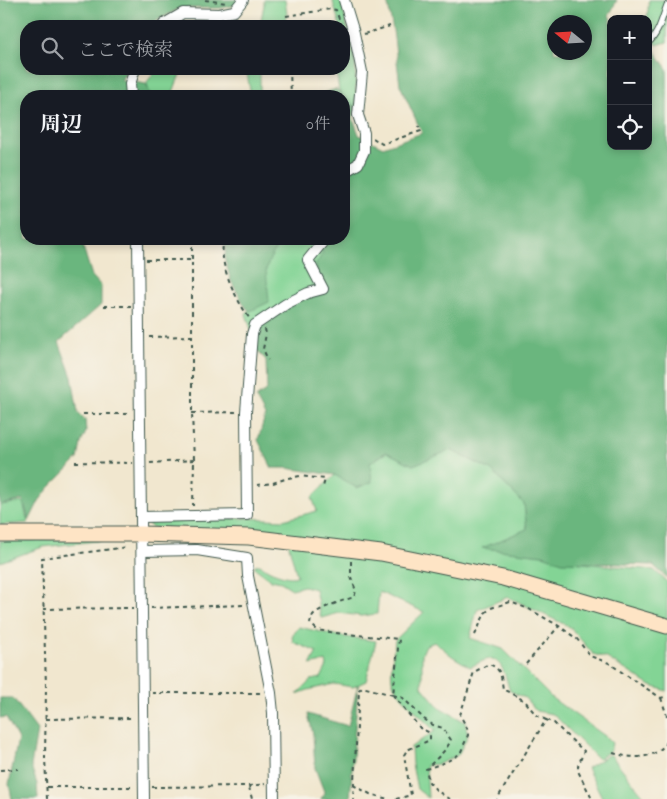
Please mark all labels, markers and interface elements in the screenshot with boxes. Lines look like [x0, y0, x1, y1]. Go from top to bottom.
north arrow [547, 15, 592, 60]
map controls [607, 15, 652, 150]
button: + [607, 15, 652, 60]
search box [20, 20, 350, 75]
icon: search [38, 34, 66, 62]
text: ここで検索 [78, 38, 173, 62]
button: − [607, 60, 652, 105]
button: locate [607, 105, 652, 150]
text: 周辺 [40, 111, 82, 138]
text: 0件 [306, 114, 330, 134]

